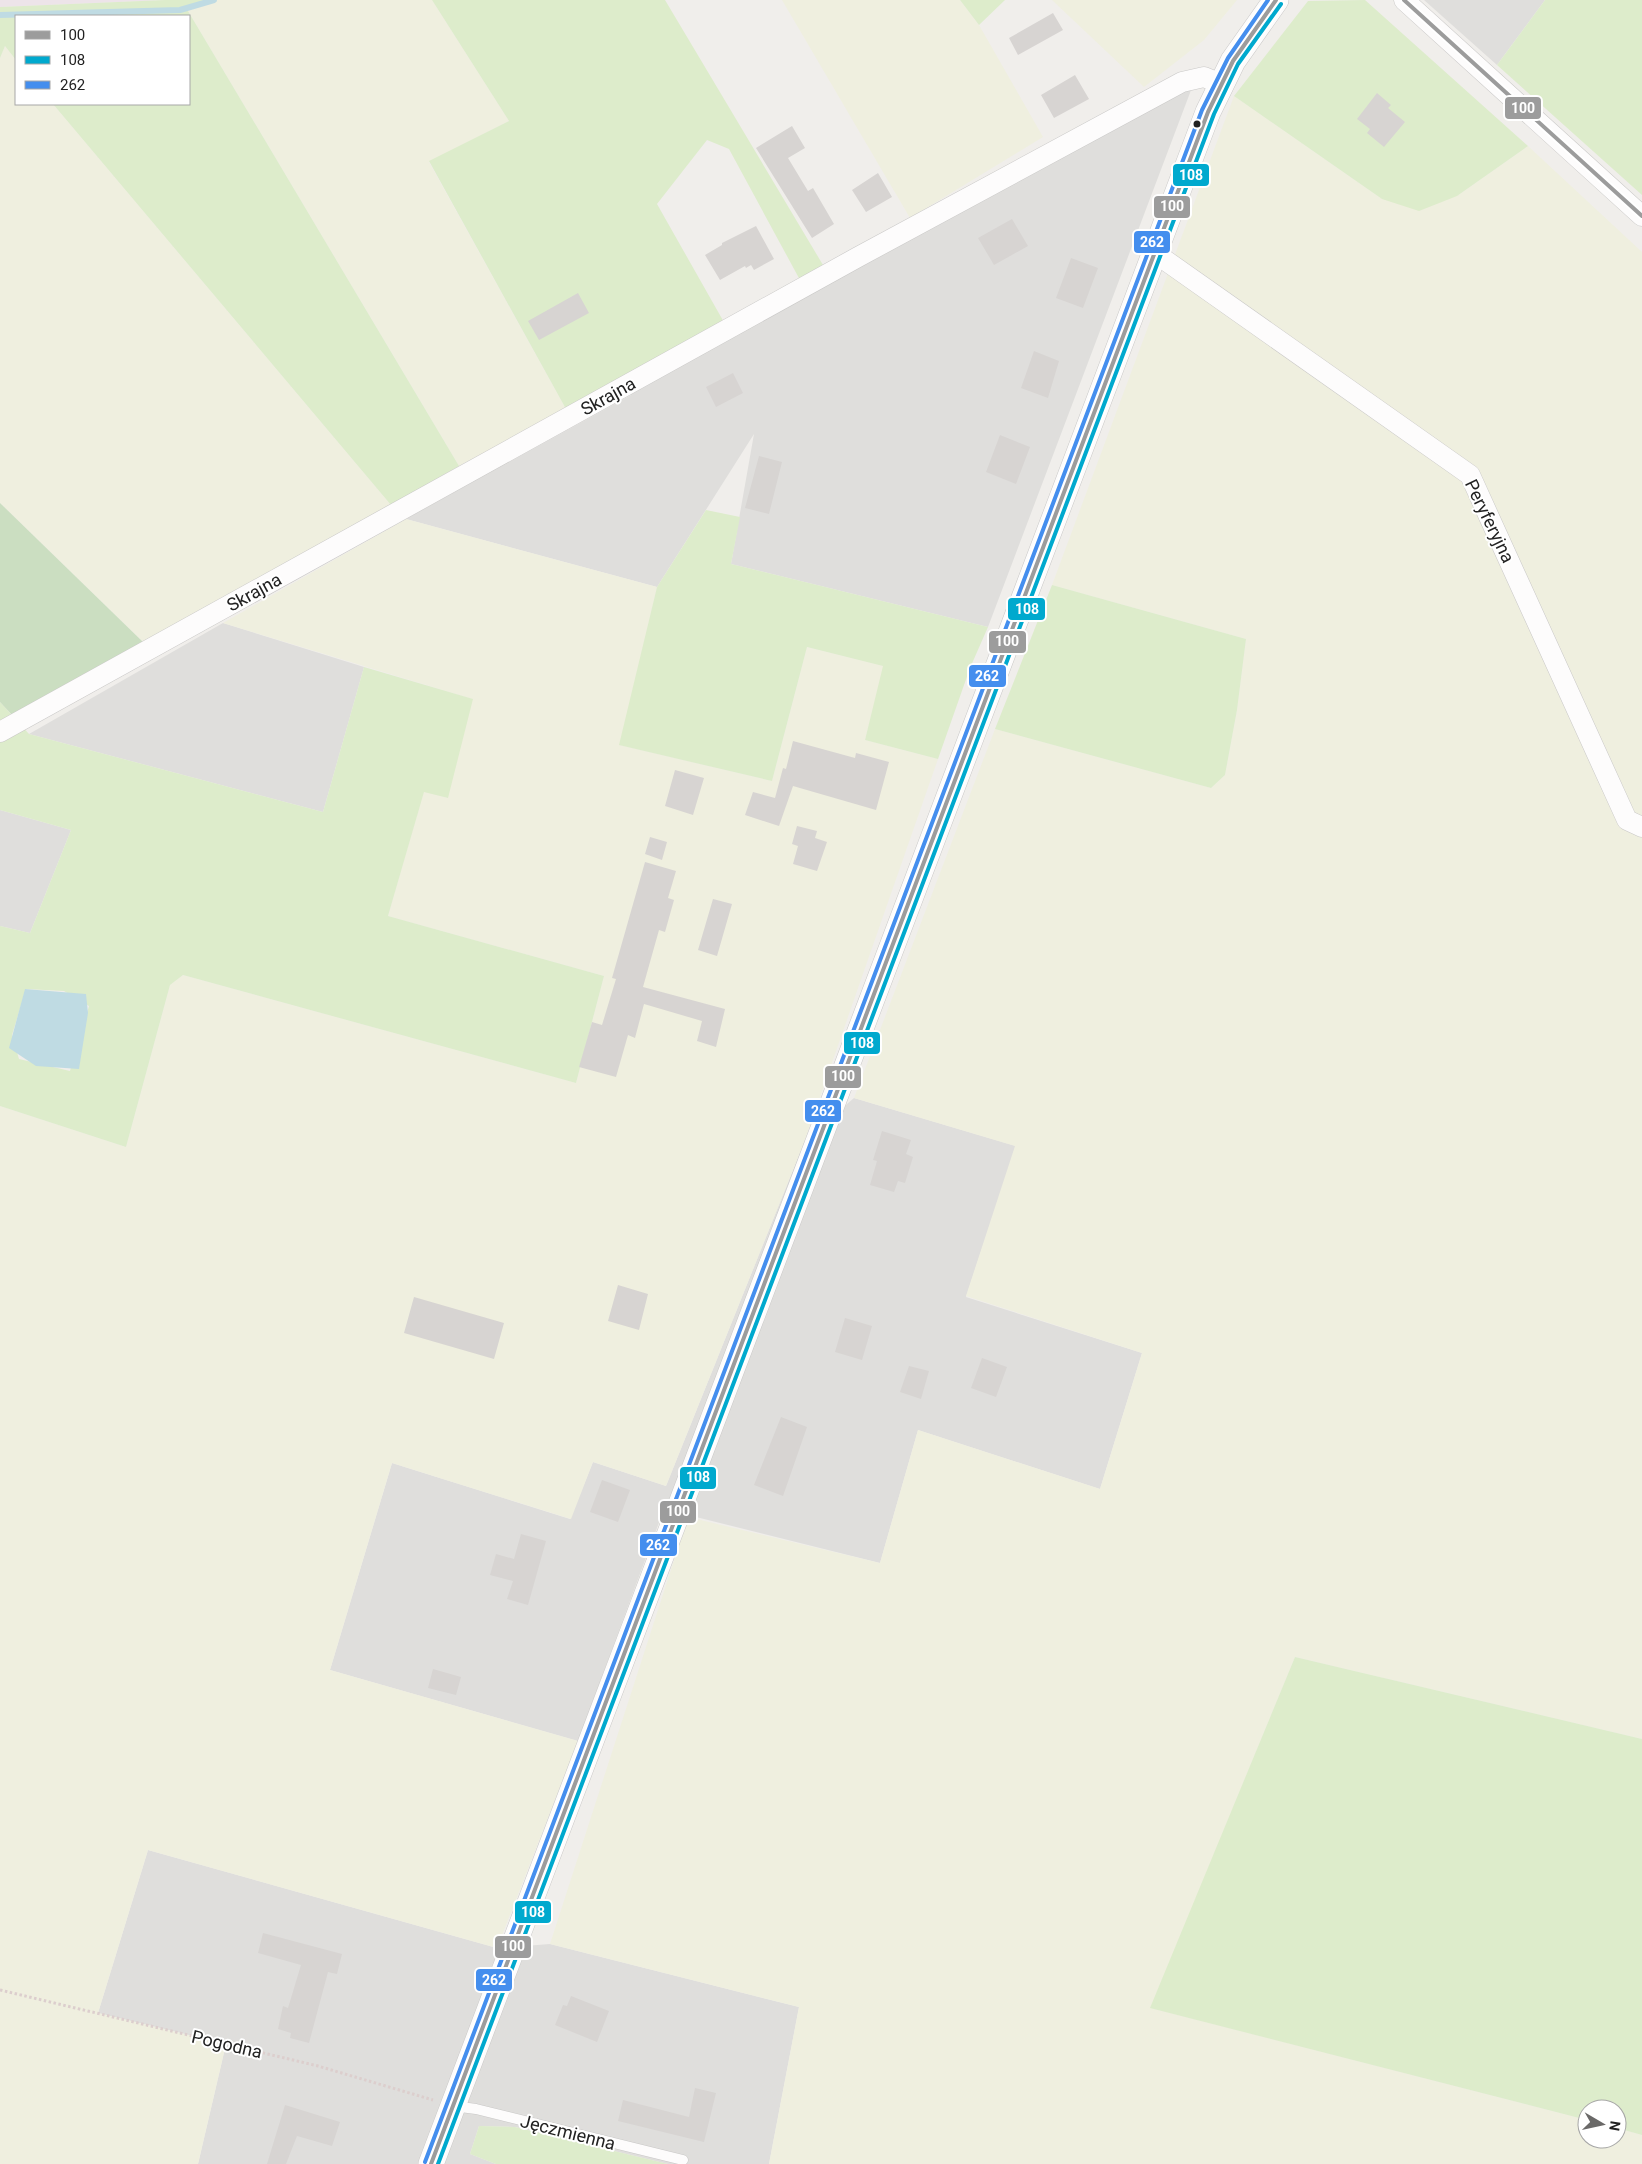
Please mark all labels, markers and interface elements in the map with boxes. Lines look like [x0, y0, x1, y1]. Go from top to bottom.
legend [15, 15, 190, 105]
text: 100 [60, 26, 85, 44]
text: 108 [60, 51, 85, 69]
text: 262 [60, 76, 85, 94]
line badge: 100 [1504, 96, 1542, 120]
text: 100 [1511, 100, 1535, 116]
unlabelled marker [1192, 119, 1202, 129]
line badge: 108 [1172, 163, 1210, 187]
text: 108 [1179, 167, 1203, 183]
line badge: 100 [1153, 195, 1191, 219]
text: 100 [1160, 198, 1184, 214]
line badge: 262 [1133, 230, 1171, 254]
text: 262 [1140, 234, 1164, 250]
street label: Skrajna [577, 372, 639, 420]
street label: Peryferyjna [1461, 476, 1519, 566]
street label: Skrajna [223, 568, 285, 616]
line badge: 108 [1007, 597, 1046, 621]
text: 108 [1015, 601, 1039, 617]
line badge: 100 [988, 630, 1027, 654]
text: 100 [995, 633, 1019, 649]
line badge: 262 [968, 664, 1007, 688]
text: 262 [975, 668, 999, 684]
line badge: 108 [843, 1031, 881, 1055]
text: 108 [850, 1035, 874, 1051]
line badge: 100 [824, 1065, 862, 1089]
text: 100 [831, 1068, 855, 1084]
line badge: 262 [804, 1099, 842, 1123]
text: 262 [811, 1103, 835, 1119]
line badge: 108 [679, 1466, 717, 1490]
text: 108 [686, 1469, 710, 1485]
line badge: 100 [659, 1500, 697, 1524]
text: 100 [666, 1503, 690, 1519]
line badge: 262 [639, 1533, 678, 1557]
text: 262 [646, 1537, 670, 1553]
line badge: 108 [514, 1900, 552, 1924]
text: 108 [521, 1904, 545, 1920]
line badge: 100 [494, 1935, 532, 1959]
text: 100 [501, 1938, 525, 1954]
line badge: 262 [475, 1968, 513, 1992]
text: 262 [482, 1972, 506, 1988]
street label: Pogodna [190, 2026, 264, 2062]
north arrow [1577, 2099, 1627, 2149]
street label: Jęczmienna [518, 2110, 618, 2154]
text: N [1606, 2120, 1624, 2132]

